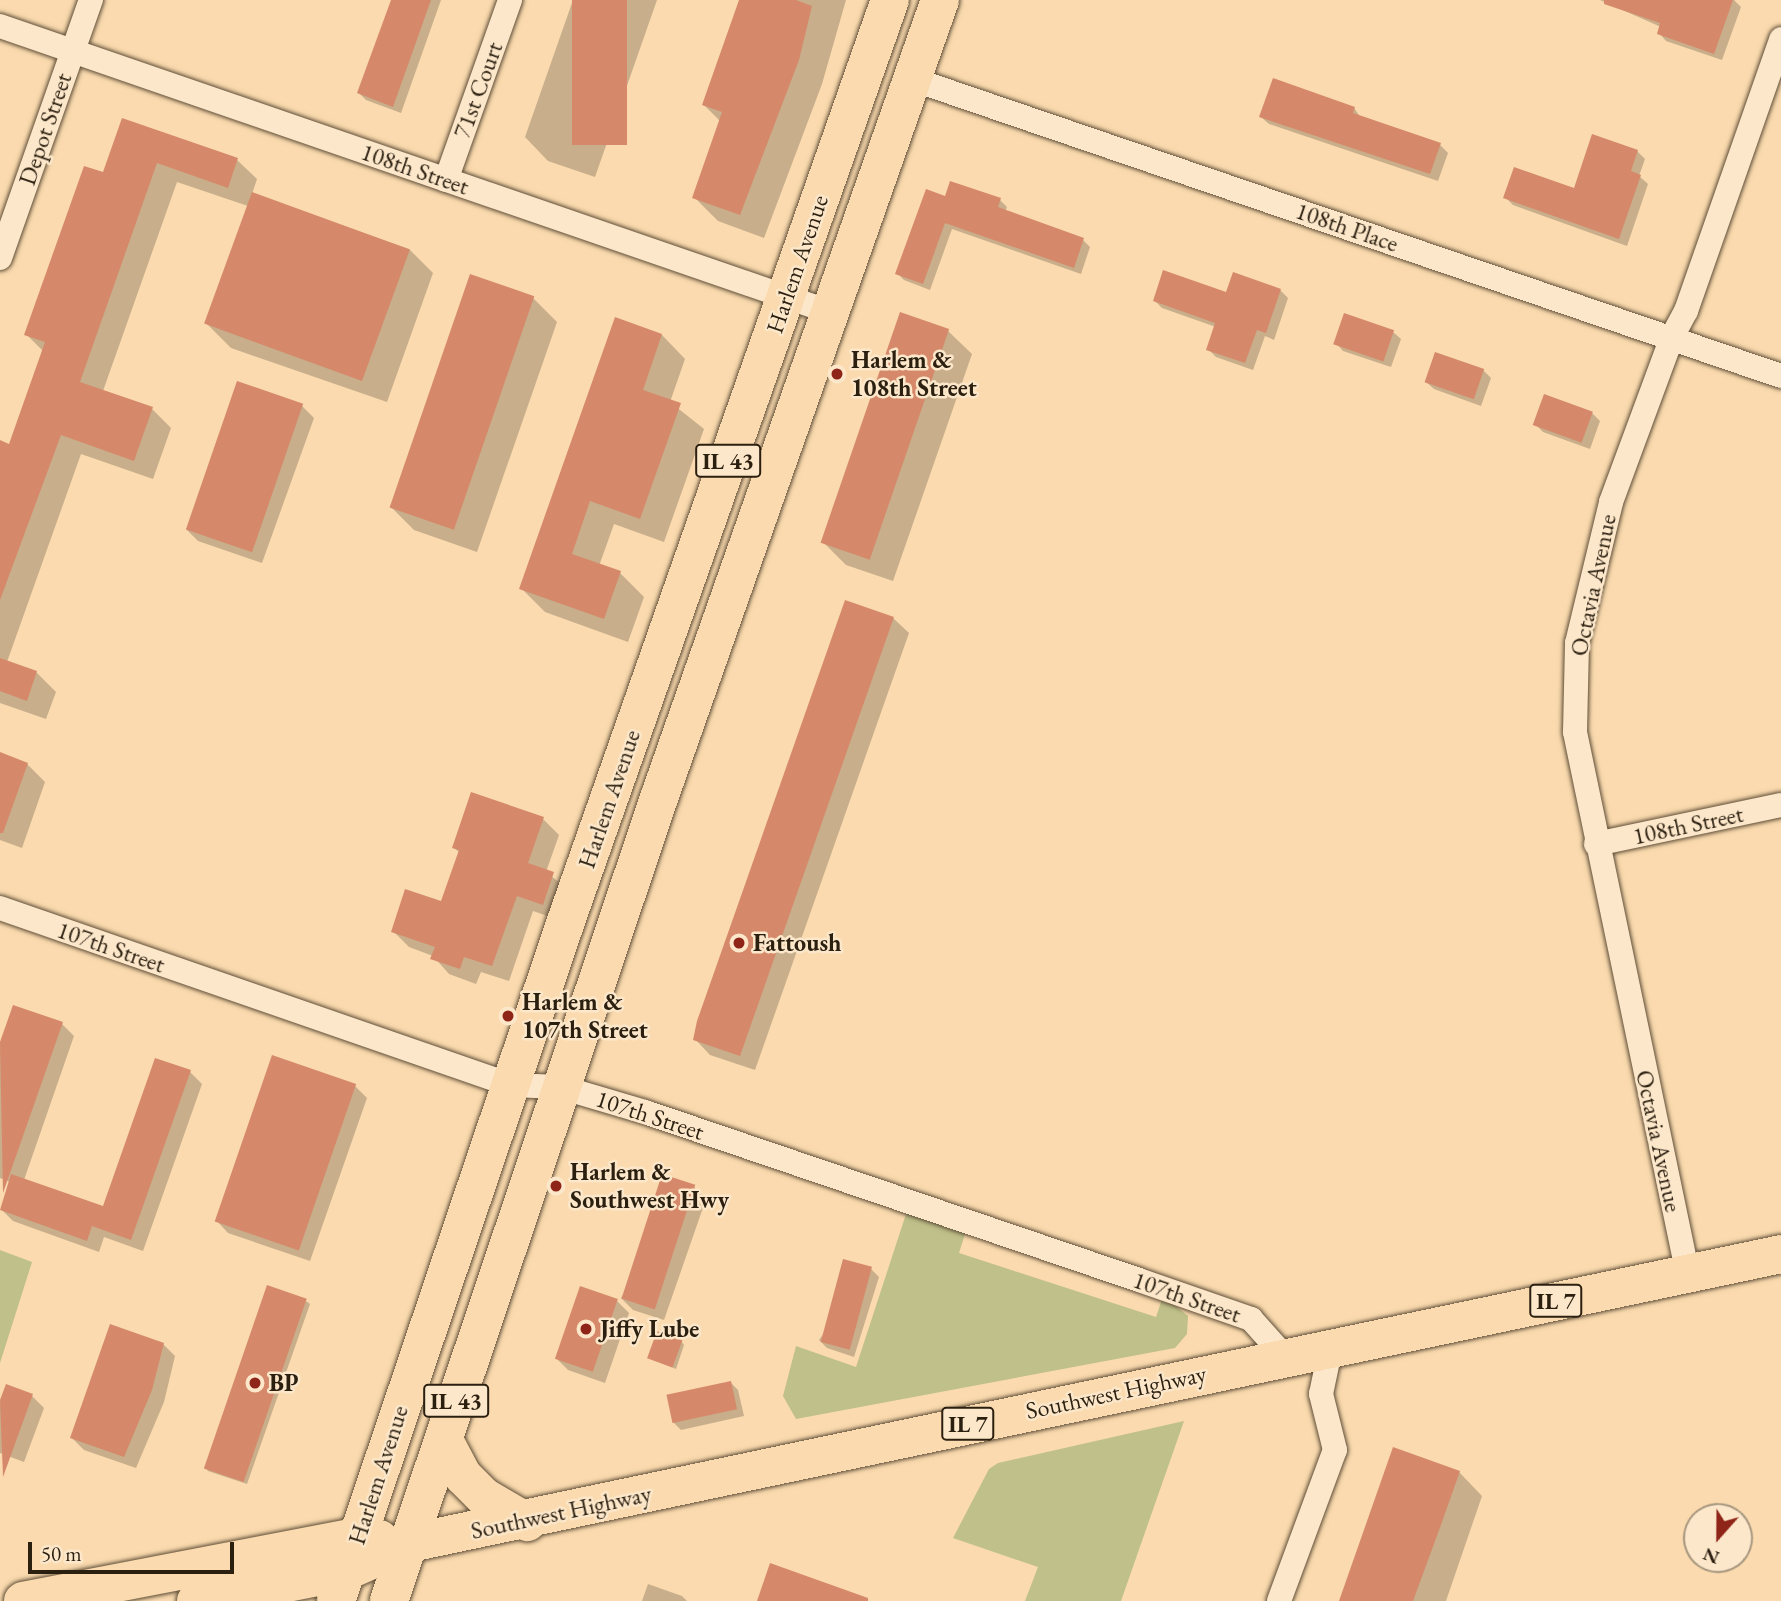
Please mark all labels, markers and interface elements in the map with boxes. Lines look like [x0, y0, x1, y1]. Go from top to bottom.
street label: 71st Court [447, 38, 509, 142]
street label: Depot Street [12, 69, 78, 189]
street label: 108th Street [357, 137, 473, 201]
street label: Harlem Avenue [760, 191, 834, 337]
street label: 108th Place [1292, 196, 1402, 258]
place label: Harlem & 108th Street [851, 346, 977, 402]
marker: Harlem & 108th Street [829, 366, 845, 382]
road number: IL 43 [695, 442, 761, 481]
street label: Octavia Avenue [1564, 511, 1622, 659]
street label: Harlem Avenue [572, 726, 646, 872]
street label: 108th Street [1630, 799, 1746, 851]
street label: 107th Street [53, 915, 169, 979]
place label: Fattoush [753, 929, 841, 957]
marker: Fattoush [731, 935, 747, 951]
place label: Harlem & 107th Street [522, 988, 648, 1044]
marker: Harlem & 107th Street [500, 1008, 516, 1024]
street label: Octavia Avenue [1630, 1067, 1688, 1215]
street label: 107th Street [592, 1084, 708, 1146]
place label: Harlem & Southwest Hwy [570, 1158, 729, 1214]
marker: Harlem & Southwest Hwy [548, 1178, 564, 1194]
street label: 107th Street [1129, 1265, 1245, 1329]
road number: IL 7 [1528, 1282, 1584, 1320]
place label: Jiffy Lube [600, 1315, 699, 1343]
marker: Jiffy Lube [578, 1321, 594, 1337]
street label: Southwest Highway [1023, 1359, 1209, 1425]
place label: BP [269, 1369, 299, 1397]
marker: BP [247, 1375, 263, 1391]
road number: IL 43 [423, 1382, 489, 1420]
street label: Harlem Avenue [342, 1402, 414, 1548]
road number: IL 7 [940, 1404, 996, 1443]
street label: Southwest Highway [468, 1479, 654, 1545]
north arrow [1683, 1503, 1753, 1573]
scale bar [32, 1528, 238, 1572]
text: 50 m [41, 1540, 82, 1567]
text: N [1699, 1542, 1723, 1571]

